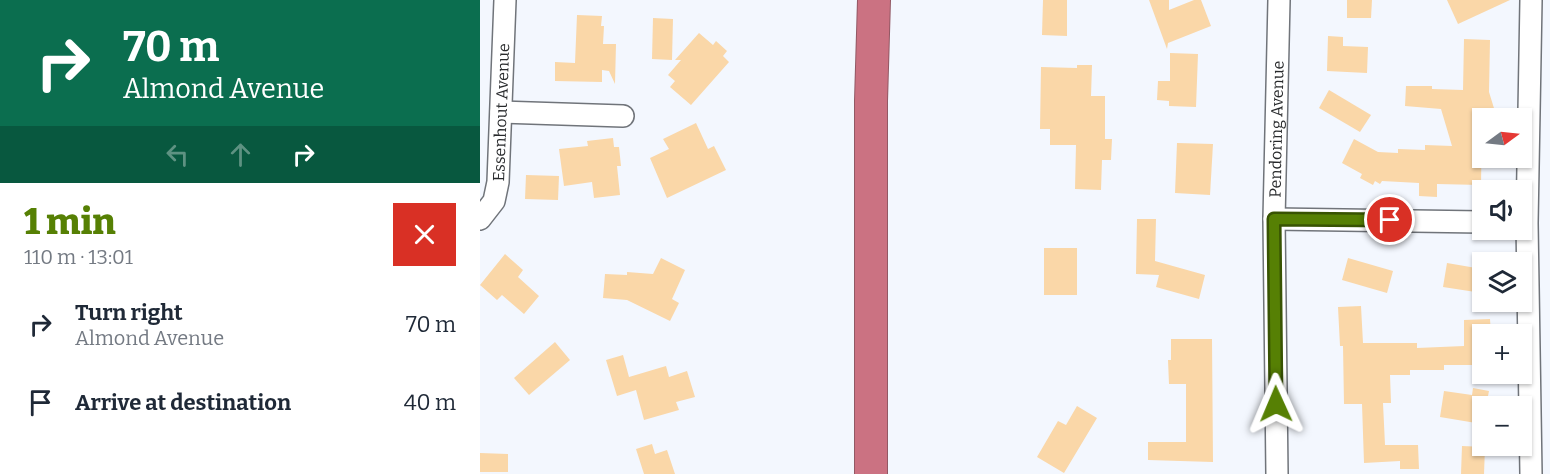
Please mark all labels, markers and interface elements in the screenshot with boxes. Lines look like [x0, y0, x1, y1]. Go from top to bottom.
text: 70 m [123, 22, 219, 72]
icon: right [24, 24, 102, 102]
street label: Essenhout Avenue [489, 43, 513, 182]
street label: Pendoring Avenue [1265, 60, 1288, 198]
text: Almond Avenue [123, 73, 324, 105]
north arrow [1472, 108, 1532, 168]
map controls [1472, 108, 1532, 456]
icon: left [161, 138, 194, 171]
icon: ahead [224, 138, 257, 171]
icon: right [287, 138, 320, 171]
button: sound [1472, 180, 1532, 240]
pin [1364, 194, 1415, 245]
text: 1 min [24, 200, 116, 244]
button: close [393, 203, 456, 266]
icon: arrive [1373, 203, 1406, 236]
text: 110 m · 13:01 [24, 245, 133, 269]
button: layers [1472, 252, 1532, 312]
text: Turn right [75, 299, 183, 326]
icon: right [24, 308, 57, 341]
text: 70 m [406, 311, 456, 338]
button: + [1472, 324, 1532, 384]
text: Almond Avenue [75, 326, 224, 350]
position arrow [1244, 372, 1308, 436]
icon: arrive [24, 386, 57, 419]
text: Arrive at destination [75, 389, 291, 416]
text: 40 m [404, 389, 456, 416]
button: − [1472, 396, 1532, 456]

